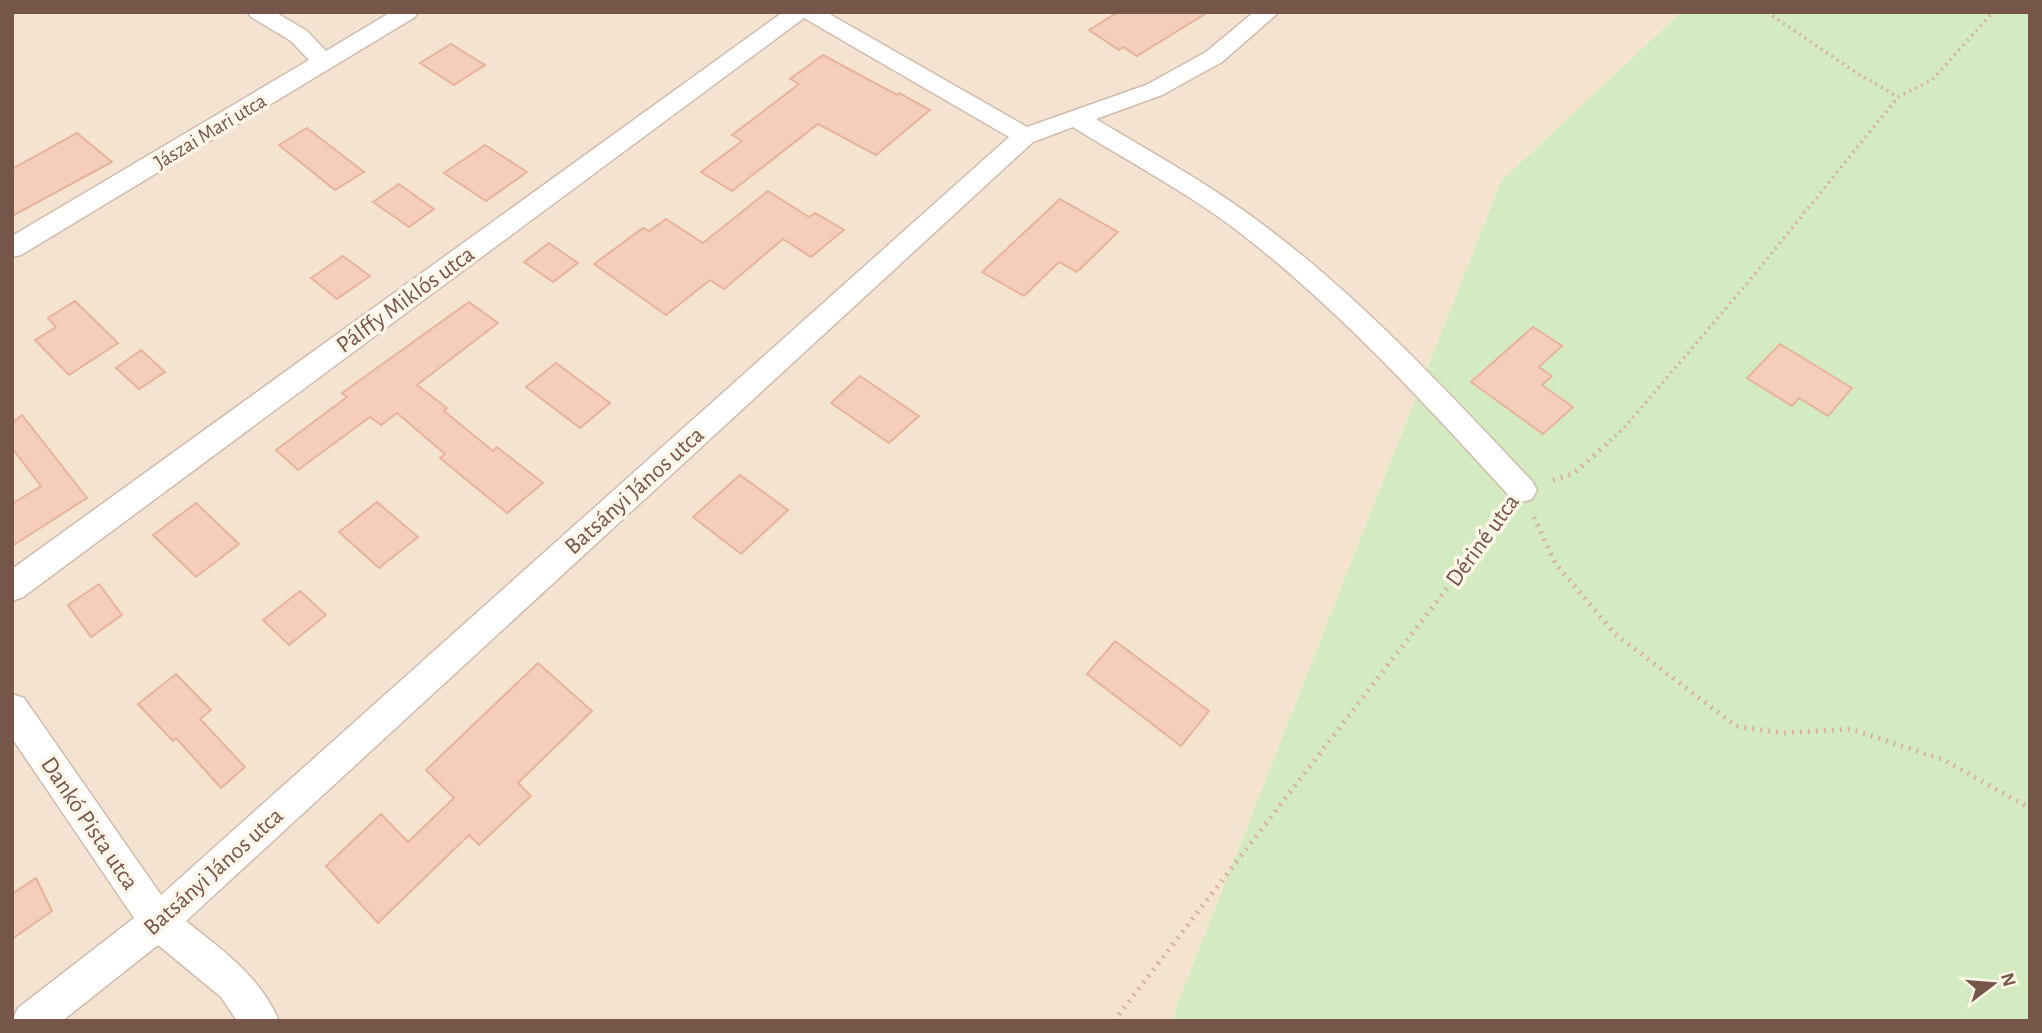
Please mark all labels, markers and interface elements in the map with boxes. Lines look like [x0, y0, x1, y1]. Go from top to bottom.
street label: Jászai Mari utca [151, 90, 270, 173]
street label: Pálffy Miklós utca [332, 242, 479, 358]
street label: Batsányi János utca [561, 422, 709, 559]
street label: Dériné utca [1442, 490, 1524, 591]
street label: Dankó Pista utca [36, 753, 142, 894]
street label: Batsányi János utca [140, 803, 288, 940]
north arrow [1958, 949, 2028, 1019]
text: N [1997, 971, 2019, 989]

